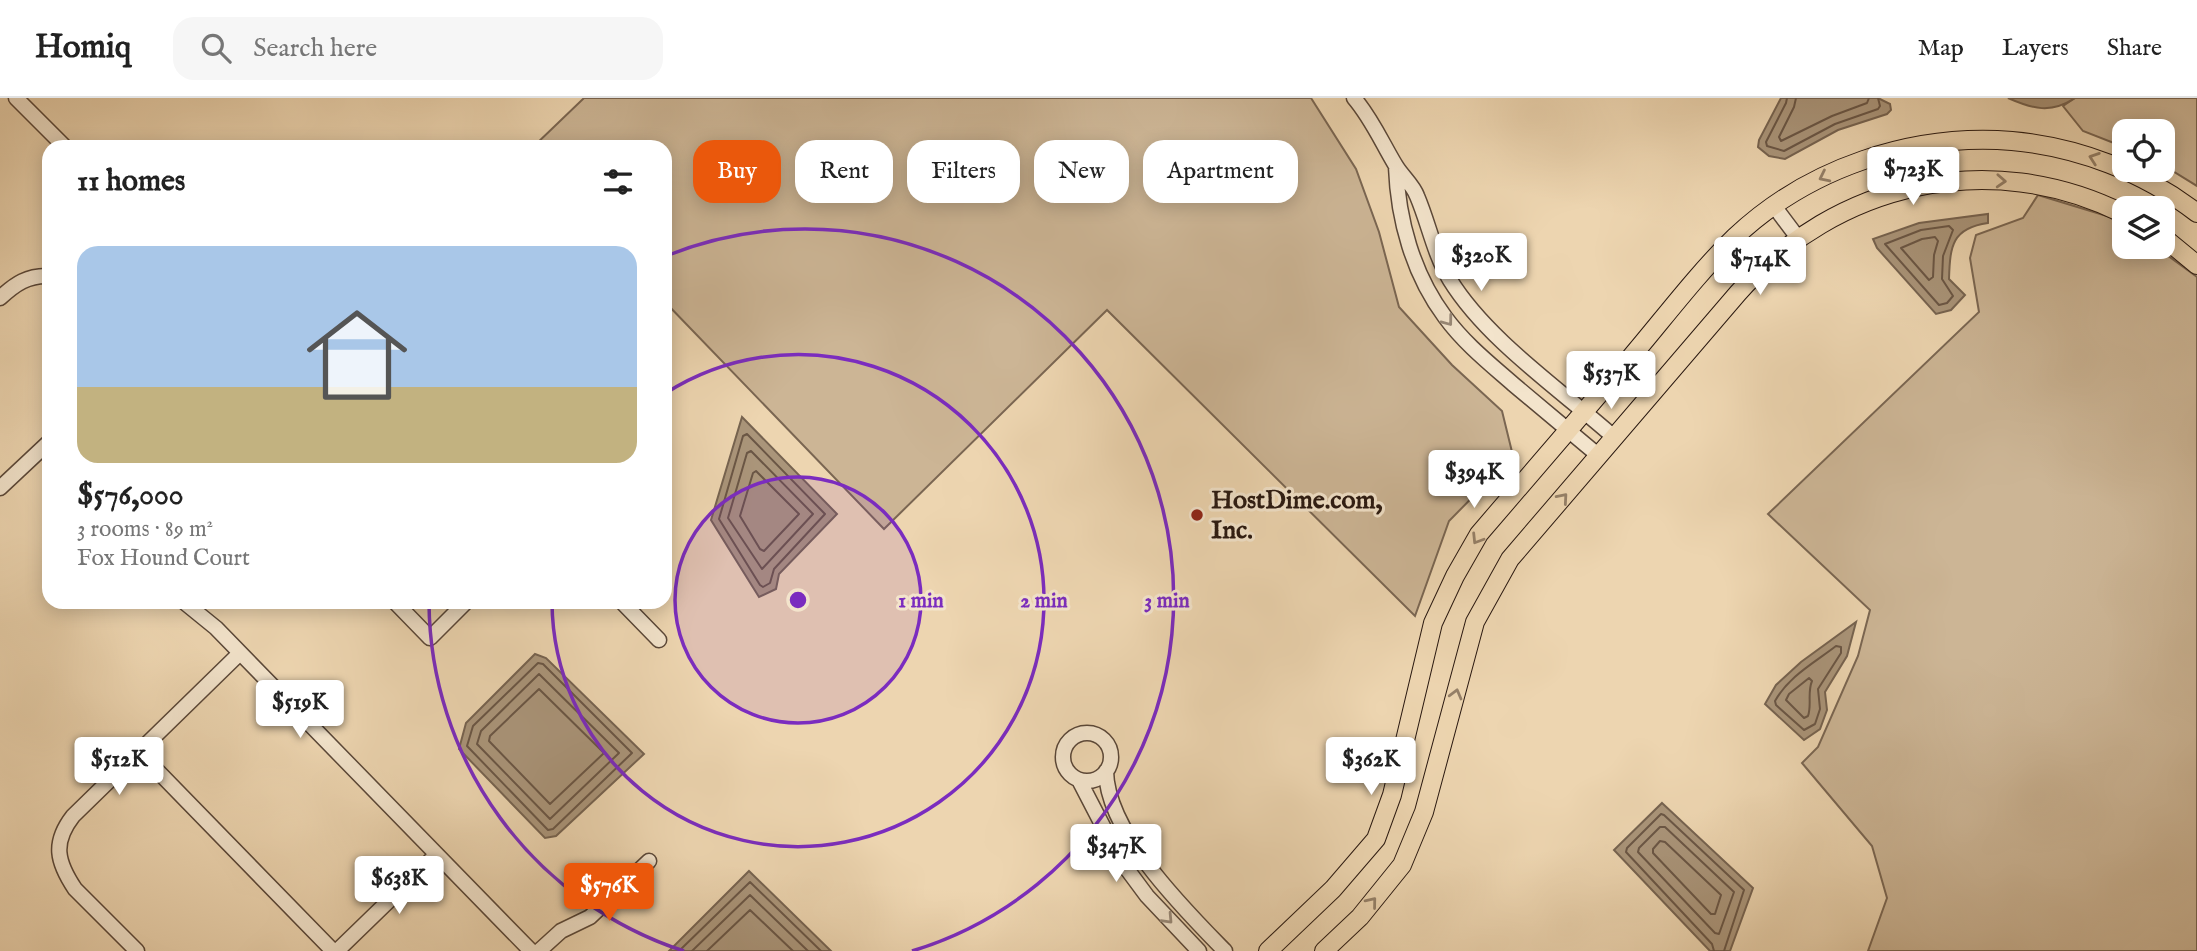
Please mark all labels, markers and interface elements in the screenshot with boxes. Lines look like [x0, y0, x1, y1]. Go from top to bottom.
search box [173, 17, 663, 80]
text: Homiq [35, 27, 131, 69]
icon: search [197, 29, 235, 67]
text: Search here [253, 32, 377, 65]
text: Map [1918, 33, 1964, 64]
text: Layers [2002, 33, 2069, 64]
text: Share [2107, 33, 2162, 64]
map controls [2112, 119, 2175, 259]
button: locate [2112, 119, 2175, 182]
chip: Buy [693, 140, 781, 203]
chip: Rent [795, 140, 893, 203]
chip: Filters [907, 140, 1020, 203]
chip: New [1034, 140, 1129, 203]
chip: Apartment [1143, 140, 1298, 203]
pin: $723K [1864, 148, 1962, 207]
one-way arrow [2088, 152, 2100, 167]
text: $723K [1883, 155, 1943, 184]
text: 11 homes [77, 163, 185, 201]
icon: filters [599, 163, 637, 201]
one-way arrow [1819, 168, 1831, 182]
one-way arrow [1996, 173, 2007, 188]
button: layers [2112, 196, 2175, 259]
pin: $320K [1432, 234, 1530, 293]
pin: $714K [1711, 238, 1809, 297]
text: $320K [1451, 241, 1511, 270]
text: $714K [1730, 245, 1790, 274]
icon: home [294, 292, 420, 418]
one-way arrow [1439, 313, 1452, 326]
pin: $537K [1562, 352, 1660, 411]
text: $537K [1582, 359, 1640, 388]
pin: $394K [1425, 450, 1523, 510]
text: $394K [1444, 458, 1504, 487]
text: $576,000 [77, 477, 183, 515]
place label: HostDime.com, Inc. [1211, 484, 1383, 547]
one-way arrow [1555, 493, 1567, 506]
marker: HostDime.com, Inc. [1189, 507, 1205, 523]
text: 3 rooms · 89 m² [77, 515, 213, 544]
one-way arrow [1472, 531, 1485, 544]
text: Fox Hound Court [77, 544, 250, 573]
centre of rings [786, 588, 810, 612]
text: 1 min [898, 588, 944, 615]
text: 2 min [1020, 588, 1068, 615]
text: 3 min [1144, 588, 1190, 615]
pin: $519K [251, 680, 349, 740]
text: $519K [272, 688, 328, 717]
one-way arrow [1448, 688, 1462, 700]
pin: $512K [70, 738, 168, 797]
pin: $362K [1322, 738, 1420, 797]
text: $512K [90, 745, 148, 774]
text: $362K [1342, 745, 1400, 774]
pin: $347K [1067, 824, 1165, 884]
text: $347K [1086, 832, 1146, 861]
pin: $638K [350, 856, 448, 916]
text: $638K [371, 864, 427, 893]
pin: $576K [560, 864, 658, 923]
text: $576K [580, 871, 638, 900]
one-way arrow [1363, 897, 1376, 909]
one-way arrow [1159, 911, 1172, 924]

